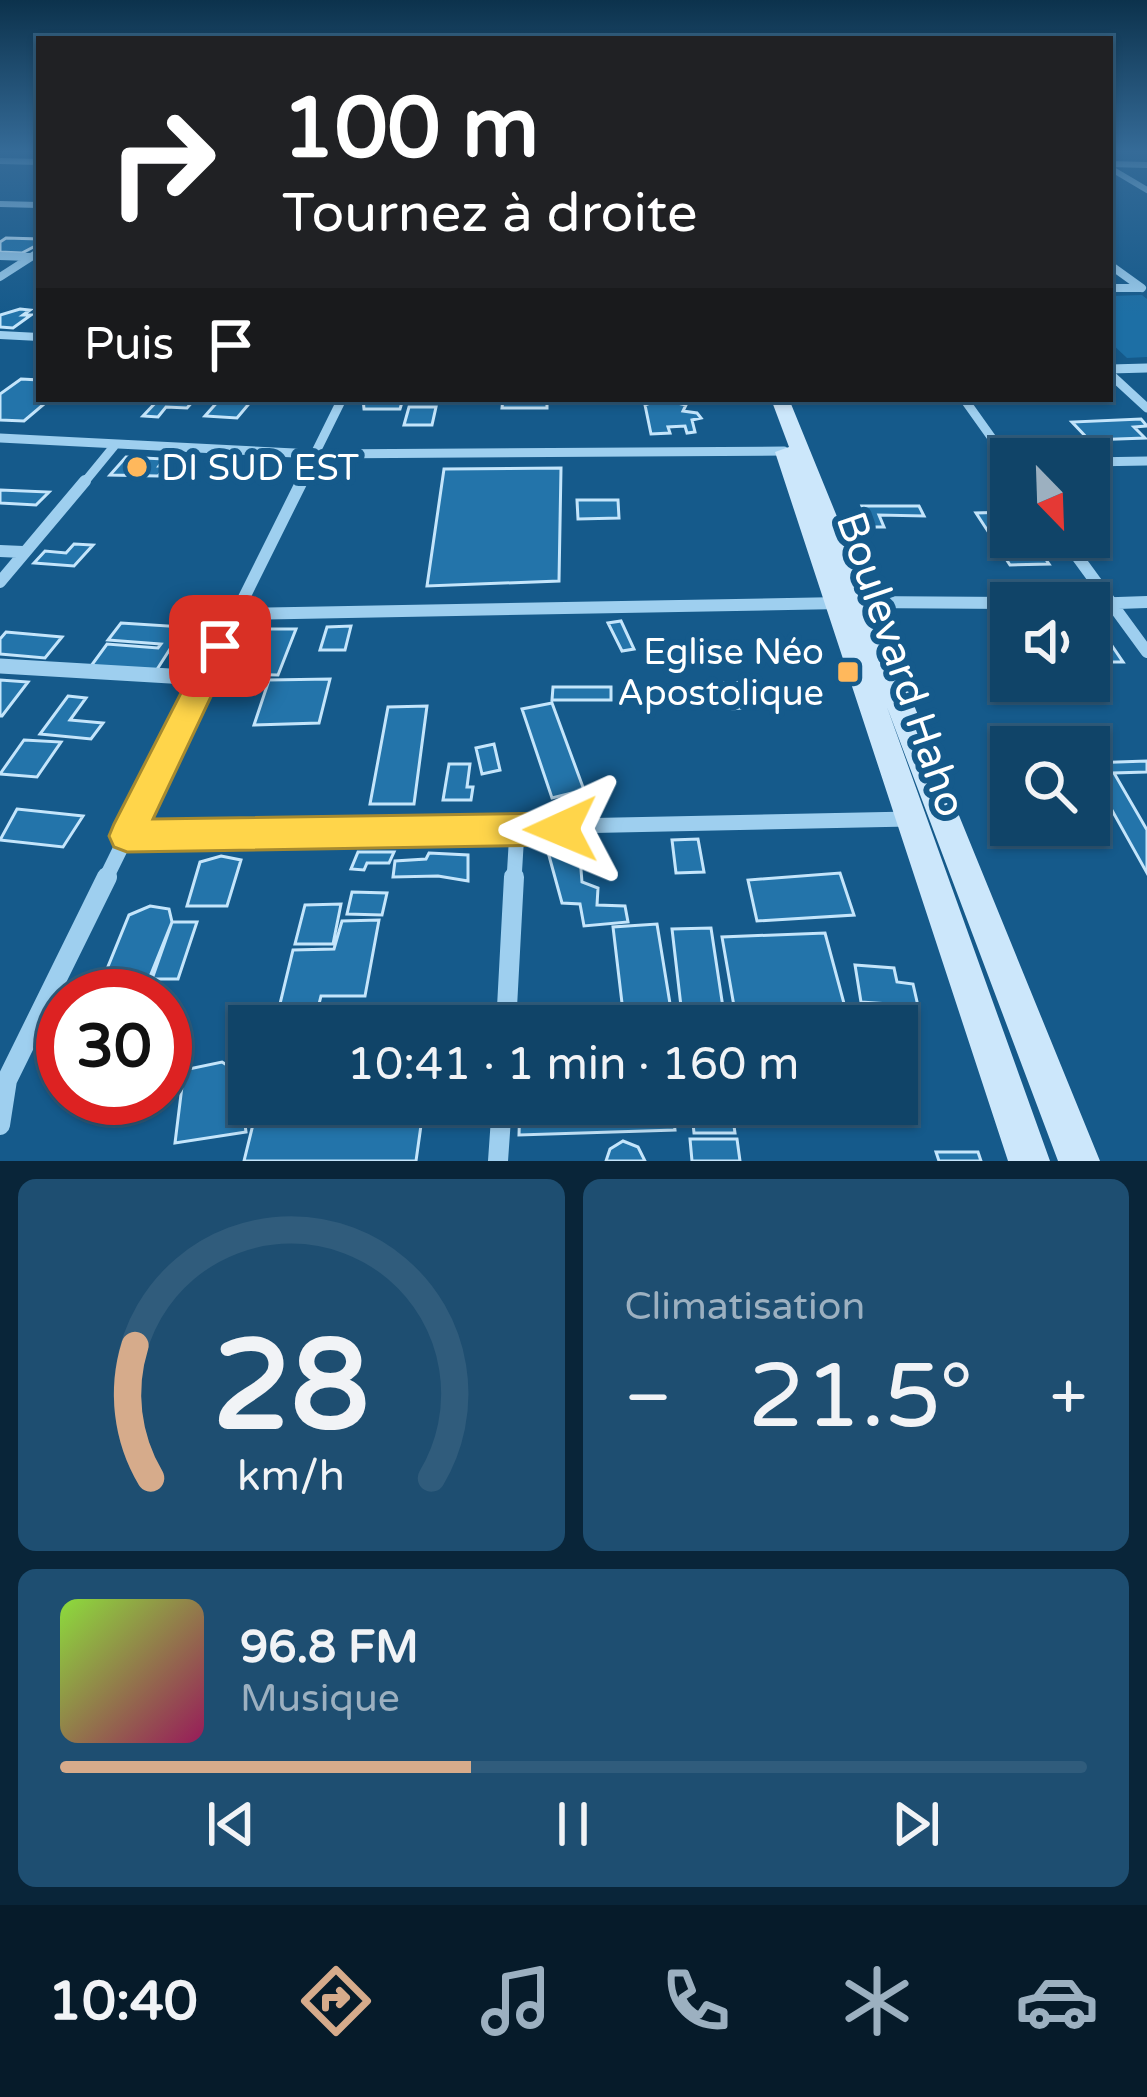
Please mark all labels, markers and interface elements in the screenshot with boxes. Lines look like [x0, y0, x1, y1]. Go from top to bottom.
text: 100 m [282, 79, 539, 180]
icon: right [84, 84, 240, 240]
text: Tournez à droite [282, 181, 698, 246]
icon: arrive [198, 312, 264, 378]
text: Puis [84, 318, 174, 372]
north arrow [990, 438, 1110, 558]
map controls [990, 438, 1110, 846]
place label: DI SUD EST [161, 447, 359, 490]
marker: DI SUD EST [124, 454, 150, 480]
street label: Boulevard Haho [825, 505, 977, 824]
button: sound [990, 582, 1110, 702]
pin [169, 595, 271, 697]
icon: arrive [187, 613, 253, 679]
place label: Eglise Néo Apostolique [617, 631, 824, 715]
marker: Eglise Néo Apostolique [835, 659, 861, 685]
button: search [990, 726, 1110, 846]
position arrow [498, 766, 624, 892]
speed limit sign: 30 [36, 969, 192, 1125]
text: 10:41 · 1 min · 160 m [347, 1038, 799, 1092]
text: Climatisation [625, 1283, 865, 1330]
text: 28 [213, 1312, 370, 1463]
text: 21.5° [748, 1343, 973, 1452]
text: − [625, 1358, 672, 1438]
text: + [1050, 1358, 1087, 1438]
text: km/h [237, 1451, 345, 1502]
text: 96.8 FM [240, 1621, 419, 1675]
text: Musique [240, 1675, 400, 1722]
icon: previous [198, 1791, 264, 1857]
icon: pause [540, 1791, 606, 1857]
icon: next [883, 1791, 949, 1857]
icon: directions [294, 1959, 378, 2043]
icon: music [474, 1959, 558, 2043]
icon: phone [654, 1959, 738, 2043]
icon: climate [835, 1959, 919, 2043]
icon: car [1015, 1959, 1099, 2043]
text: 10:40 [48, 1969, 198, 2034]

